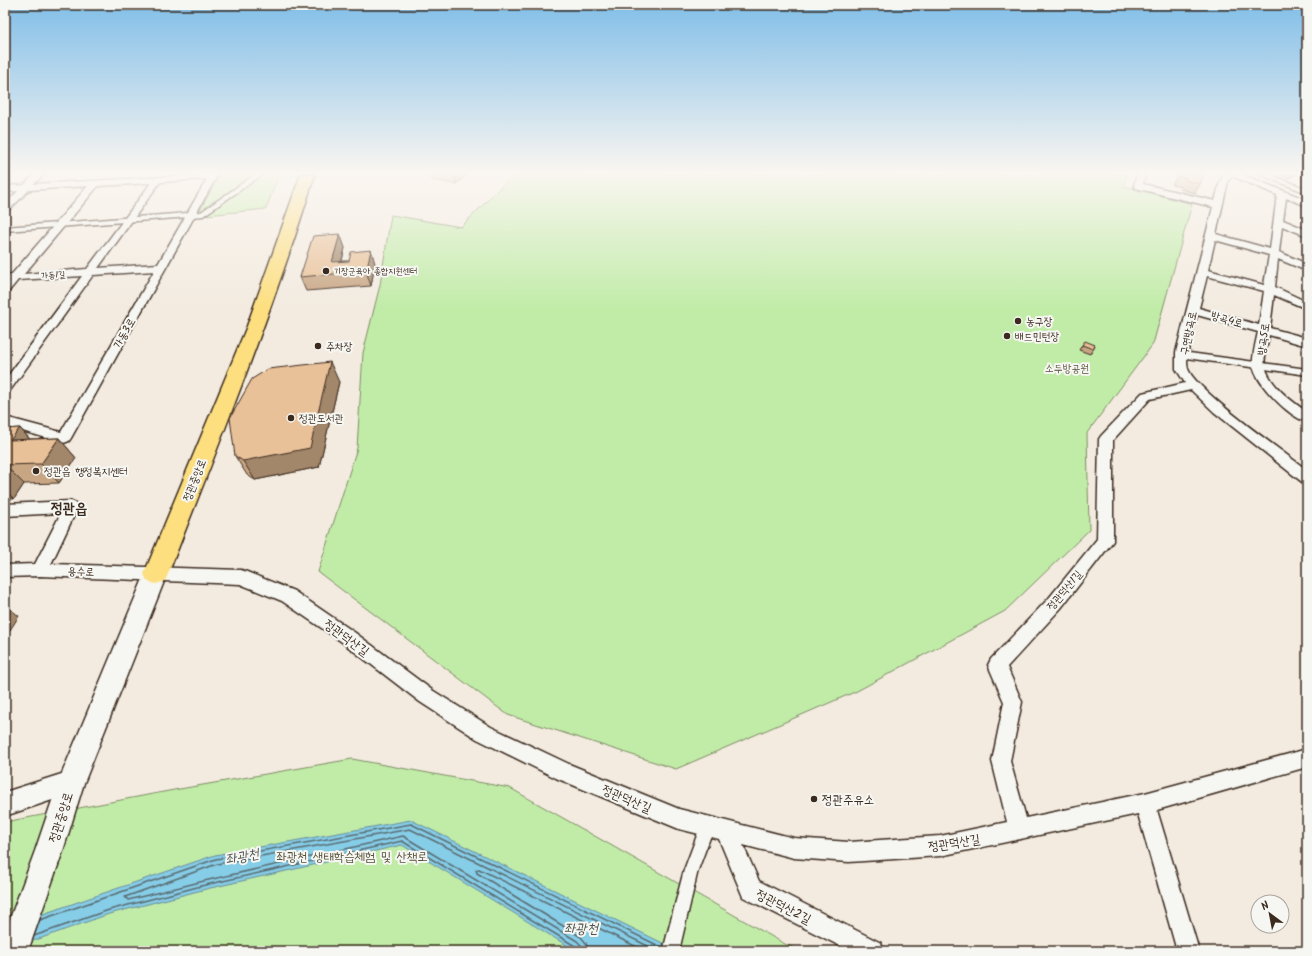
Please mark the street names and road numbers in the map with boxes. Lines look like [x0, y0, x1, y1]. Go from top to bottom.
street label: 가동1길 [40, 267, 67, 284]
street label: 방곡4로 [1209, 307, 1245, 333]
street label: 구연방곡로 [1176, 310, 1202, 357]
street label: 가동3로 [109, 315, 141, 352]
street label: 방곡5로 [1253, 322, 1275, 356]
street label: 정관중앙로 [178, 456, 212, 504]
street label: 용수로 [67, 563, 95, 581]
street label: 정관덕산1길 [1043, 566, 1087, 615]
street label: 정관덕산길 [319, 614, 373, 662]
street label: 정관덕산길 [598, 779, 655, 819]
street label: 정관중앙로 [43, 789, 79, 846]
street label: 정관덕산길 [927, 829, 982, 858]
street label: 정관덕산2길 [752, 884, 815, 930]

